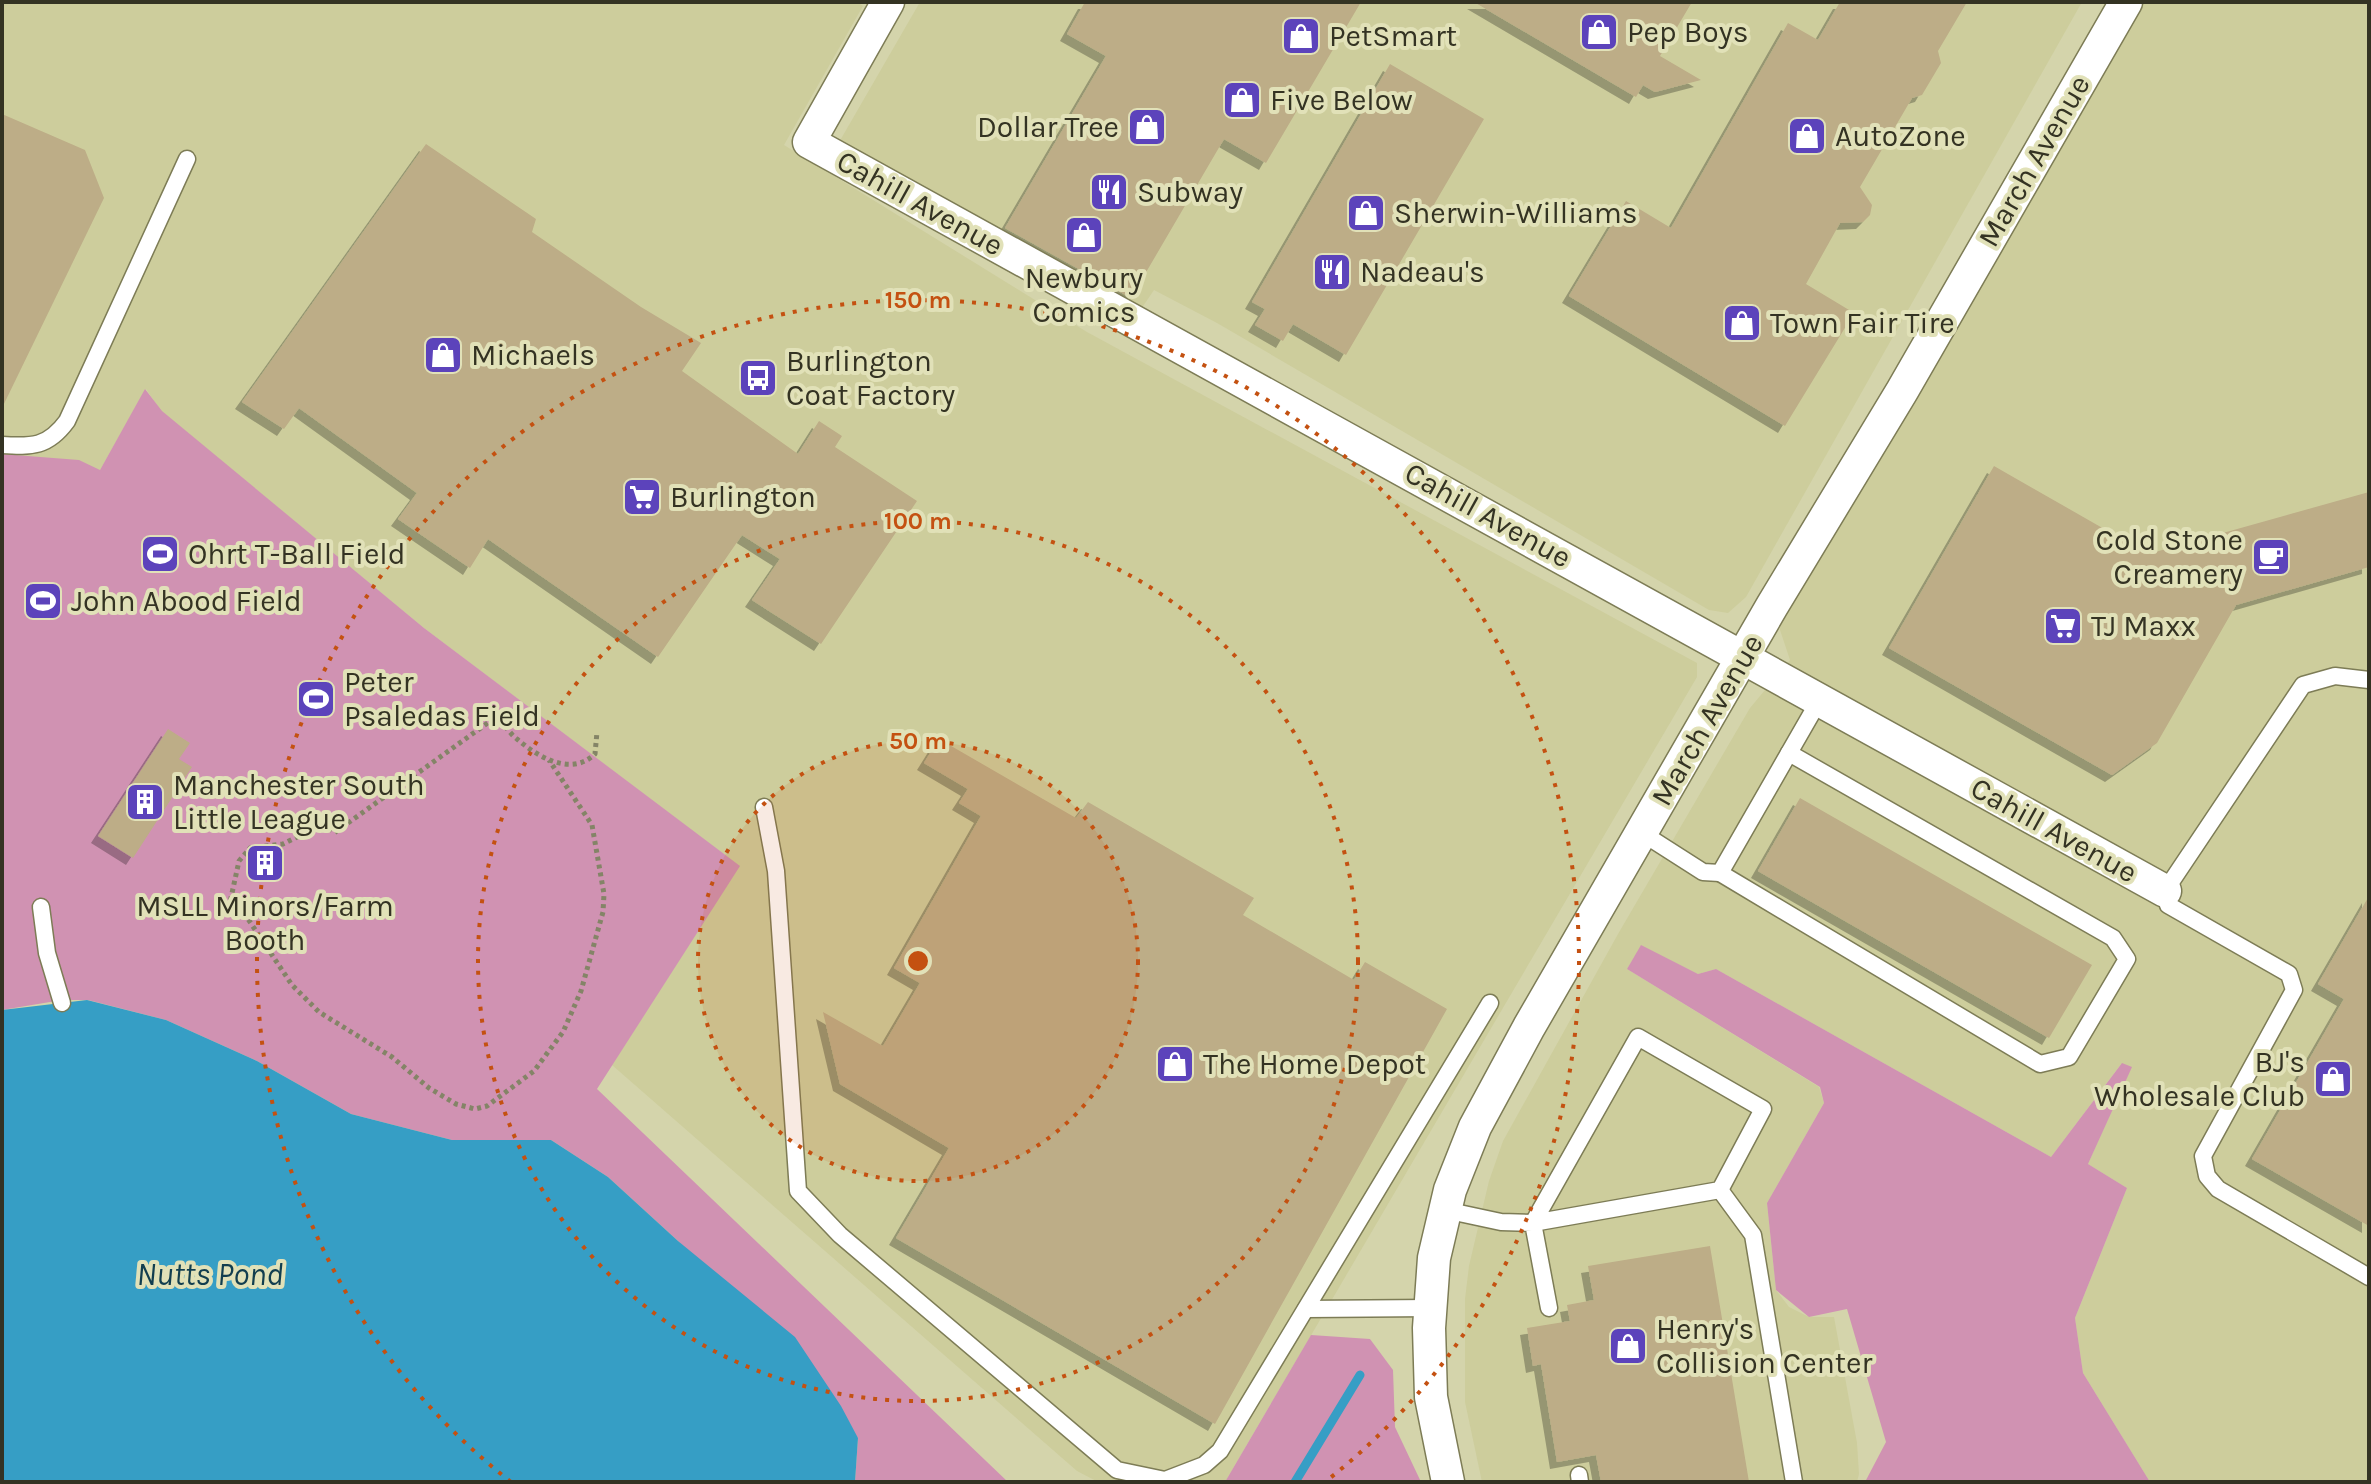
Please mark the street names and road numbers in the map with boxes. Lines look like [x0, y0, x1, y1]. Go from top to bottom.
street label: March Avenue [1970, 69, 2098, 253]
street label: Cahill Avenue [831, 143, 1009, 263]
street label: Cahill Avenue [1399, 455, 1577, 575]
street label: March Avenue [1643, 628, 1771, 812]
street label: Cahill Avenue [1965, 770, 2143, 890]

